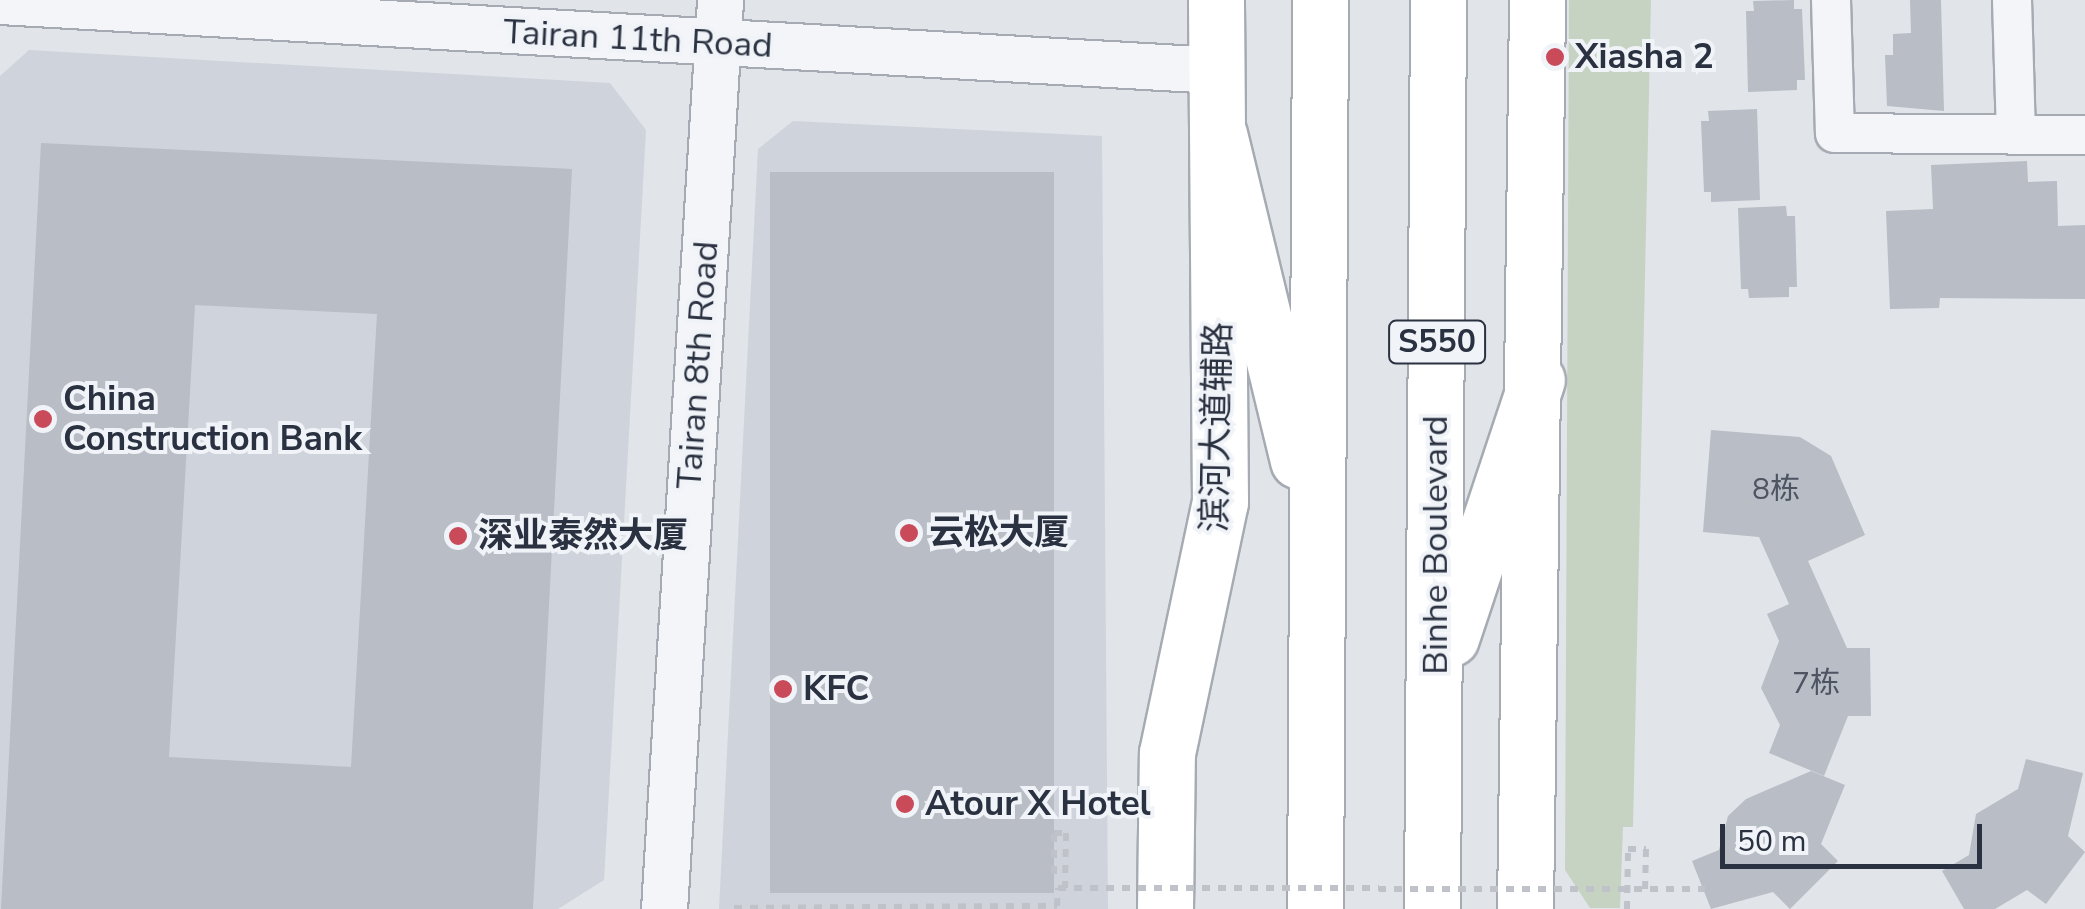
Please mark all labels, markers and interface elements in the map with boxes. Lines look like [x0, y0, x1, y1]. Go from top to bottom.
street label: Tairan 11th Road [502, 11, 774, 67]
place label: Xiasha 2 [1575, 36, 1714, 78]
marker: Xiasha 2 [1544, 46, 1566, 68]
street label: Tairan 8th Road [668, 240, 728, 490]
road number: S550 [1387, 315, 1487, 369]
street label: 滨河大道辅路 [1194, 322, 1240, 532]
place label: China Construction Bank [63, 378, 362, 460]
marker: China Construction Bank [32, 408, 54, 430]
street label: Binhe Boulevard [1415, 415, 1457, 675]
house number: 8栋 [1752, 472, 1800, 508]
place label: 云松大厦 [929, 512, 1069, 554]
place label: 深业泰然大厦 [478, 515, 688, 557]
marker: 云松大厦 [898, 522, 920, 544]
marker: 深业泰然大厦 [447, 525, 469, 547]
house number: 7栋 [1792, 666, 1840, 702]
place label: KFC [803, 668, 869, 710]
marker: KFC [772, 678, 794, 700]
place label: Atour X Hotel [925, 783, 1151, 825]
marker: Atour X Hotel [894, 793, 916, 815]
scale bar [1725, 804, 1988, 866]
text: 50 m [1737, 821, 1806, 862]

